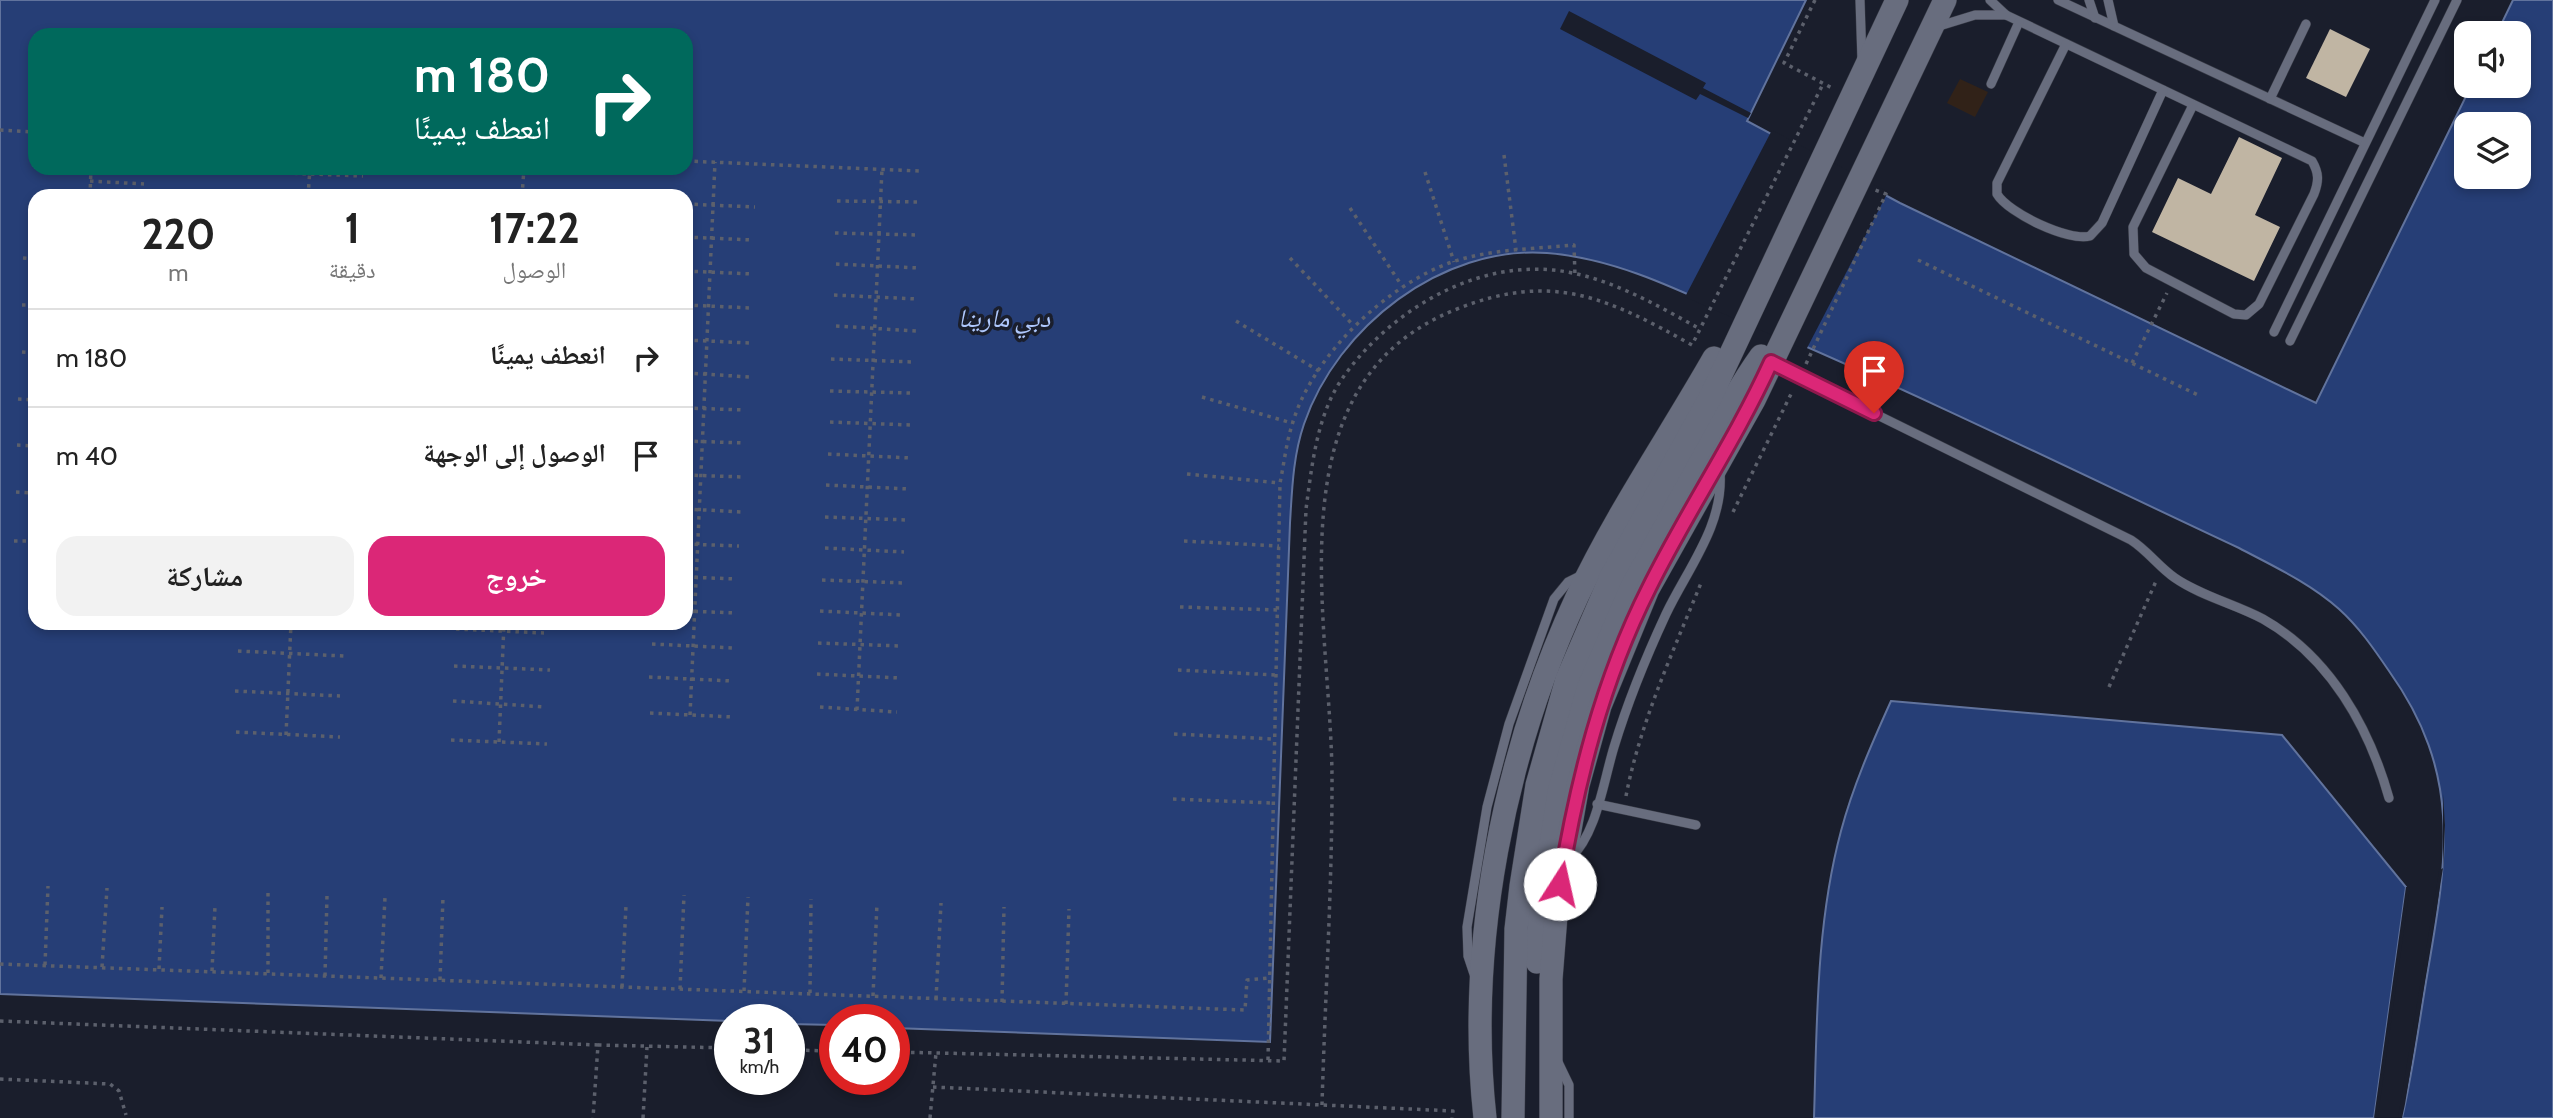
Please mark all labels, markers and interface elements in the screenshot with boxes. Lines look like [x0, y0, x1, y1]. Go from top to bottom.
map controls [2454, 21, 2531, 189]
button: sound [2454, 21, 2531, 98]
text: 180 m [414, 45, 550, 104]
icon: right [574, 56, 665, 147]
text: انعطف يمينًا [414, 108, 550, 147]
button: layers [2454, 112, 2531, 189]
text: 1 [344, 202, 360, 254]
text: 17:22 [489, 202, 580, 254]
text: 220 [141, 208, 215, 260]
text: دقيقة [329, 256, 376, 284]
text: الوصول [502, 256, 566, 284]
text: m [168, 259, 189, 287]
water label: دبي مارينا [958, 302, 1051, 339]
text: انعطف يمينًا [490, 339, 606, 371]
icon: right [627, 339, 665, 377]
pin [1844, 341, 1904, 413]
text: 180 m [56, 342, 127, 374]
icon: arrive [1855, 352, 1893, 390]
text: الوصول إلى الوجهة [423, 437, 606, 469]
icon: arrive [627, 437, 665, 475]
text: 40 m [56, 440, 118, 472]
button: مشاركة [56, 536, 354, 616]
button: خروج [368, 536, 665, 616]
position arrow [1523, 847, 1597, 921]
speed limit sign: 40 [819, 1004, 910, 1095]
text: 31 [744, 1019, 775, 1062]
text: km/h [740, 1056, 779, 1078]

